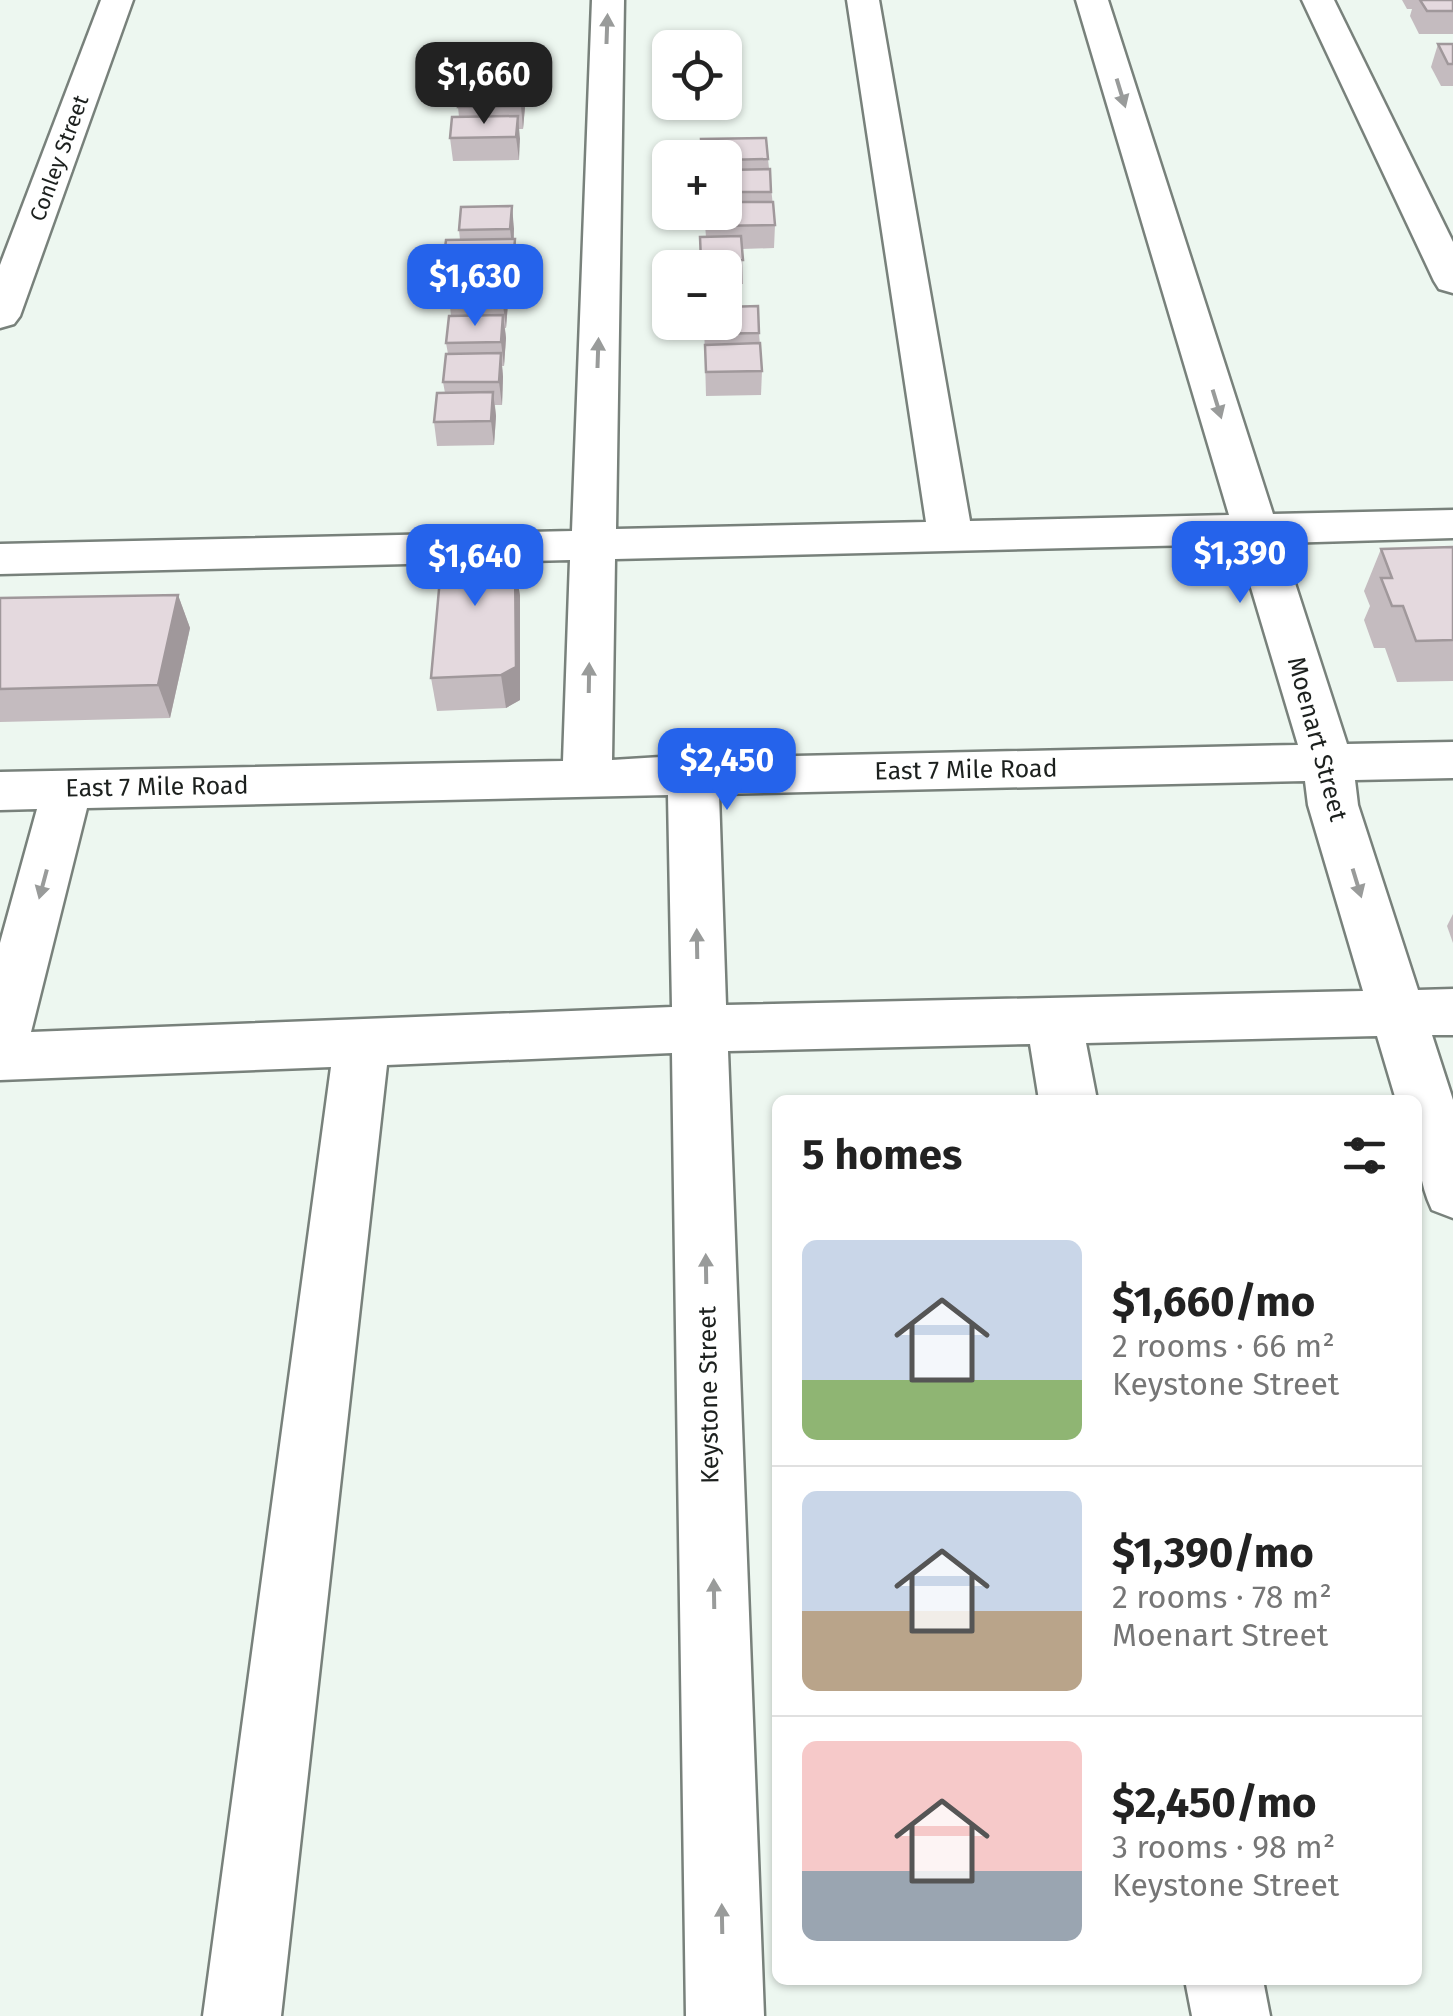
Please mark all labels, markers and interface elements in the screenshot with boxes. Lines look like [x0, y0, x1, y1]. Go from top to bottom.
one-way arrow [600, 12, 616, 44]
map controls [652, 30, 742, 340]
button: locate [652, 30, 742, 120]
pin: $1,660 [403, 42, 565, 127]
text: $1,660 [437, 55, 531, 93]
one-way arrow [1114, 78, 1129, 109]
street label: Conley Street [24, 91, 94, 225]
button: + [652, 140, 742, 230]
pin: $1,630 [394, 244, 556, 329]
button: − [652, 250, 742, 340]
text: $1,630 [429, 257, 521, 295]
one-way arrow [590, 337, 606, 369]
one-way arrow [1210, 389, 1225, 419]
pin: $1,390 [1159, 521, 1321, 606]
pin: $1,640 [394, 524, 556, 609]
text: $1,390 [1194, 534, 1286, 572]
text: $1,640 [428, 537, 522, 575]
street label: Moenart Street [1281, 653, 1354, 825]
one-way arrow [582, 662, 598, 694]
pin: $2,450 [646, 728, 808, 813]
text: $2,450 [680, 741, 774, 779]
street label: East 7 Mile Road [874, 753, 1058, 787]
street label: East 7 Mile Road [65, 770, 249, 804]
one-way arrow [34, 868, 50, 899]
one-way arrow [1351, 868, 1366, 898]
one-way arrow [689, 927, 705, 959]
icon: filters [1337, 1128, 1392, 1183]
text: 5 homes [802, 1130, 962, 1180]
one-way arrow [697, 1252, 713, 1284]
text: $1,660/mo [1112, 1277, 1315, 1327]
icon: home [882, 1280, 1002, 1400]
street label: Keystone Street [692, 1305, 726, 1484]
text: 2 rooms · 66 m² [1112, 1327, 1335, 1365]
text: Keystone Street [1112, 1365, 1339, 1403]
text: $1,390/mo [1112, 1528, 1314, 1578]
icon: home [882, 1531, 1002, 1651]
one-way arrow [705, 1577, 721, 1609]
text: 2 rooms · 78 m² [1112, 1578, 1332, 1616]
text: Moenart Street [1112, 1616, 1328, 1654]
text: $2,450/mo [1112, 1778, 1317, 1828]
icon: home [882, 1781, 1002, 1901]
text: 3 rooms · 98 m² [1112, 1828, 1335, 1866]
text: Keystone Street [1112, 1866, 1339, 1904]
one-way arrow [714, 1902, 730, 1934]

